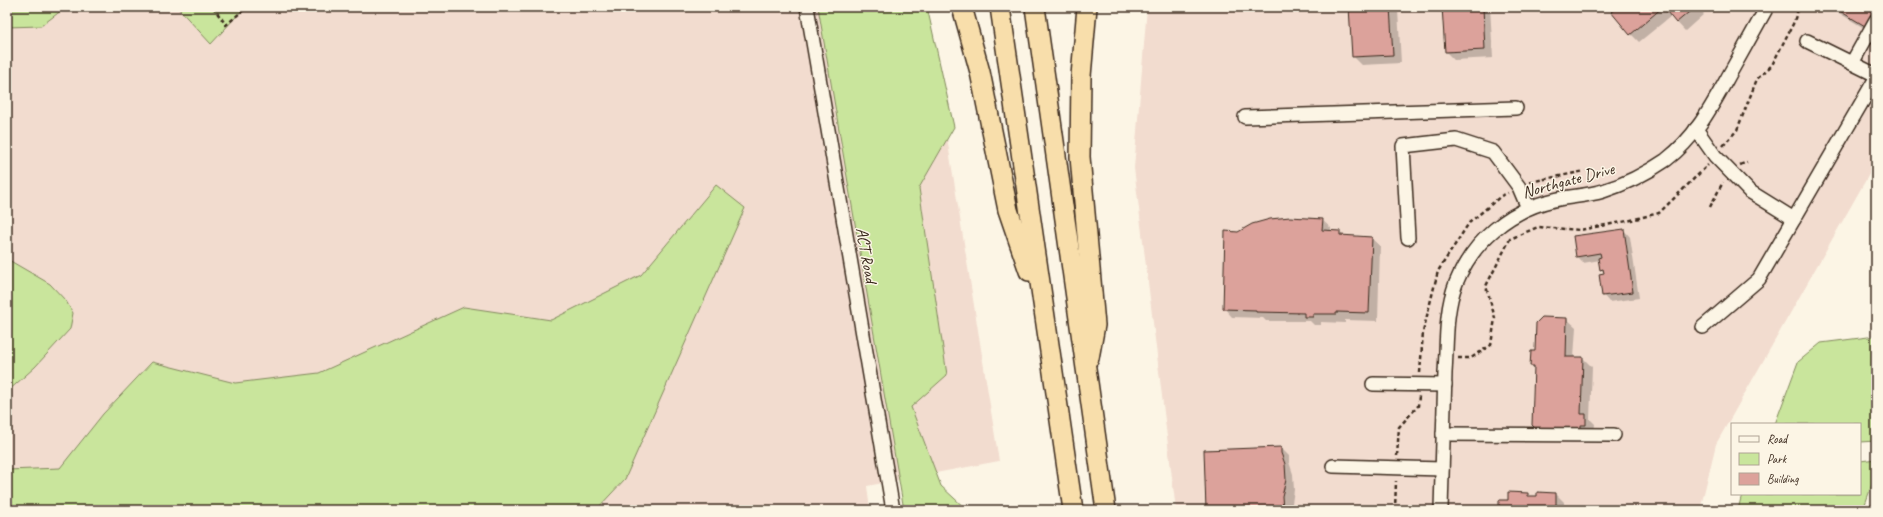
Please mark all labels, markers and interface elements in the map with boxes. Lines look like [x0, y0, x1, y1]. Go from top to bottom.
street label: Northgate Drive [1520, 158, 1618, 203]
street label: ACT Road [851, 226, 882, 287]
legend [1731, 423, 1861, 495]
text: Road [1767, 431, 1789, 447]
text: Park [1767, 451, 1788, 467]
text: Building [1767, 471, 1799, 487]

